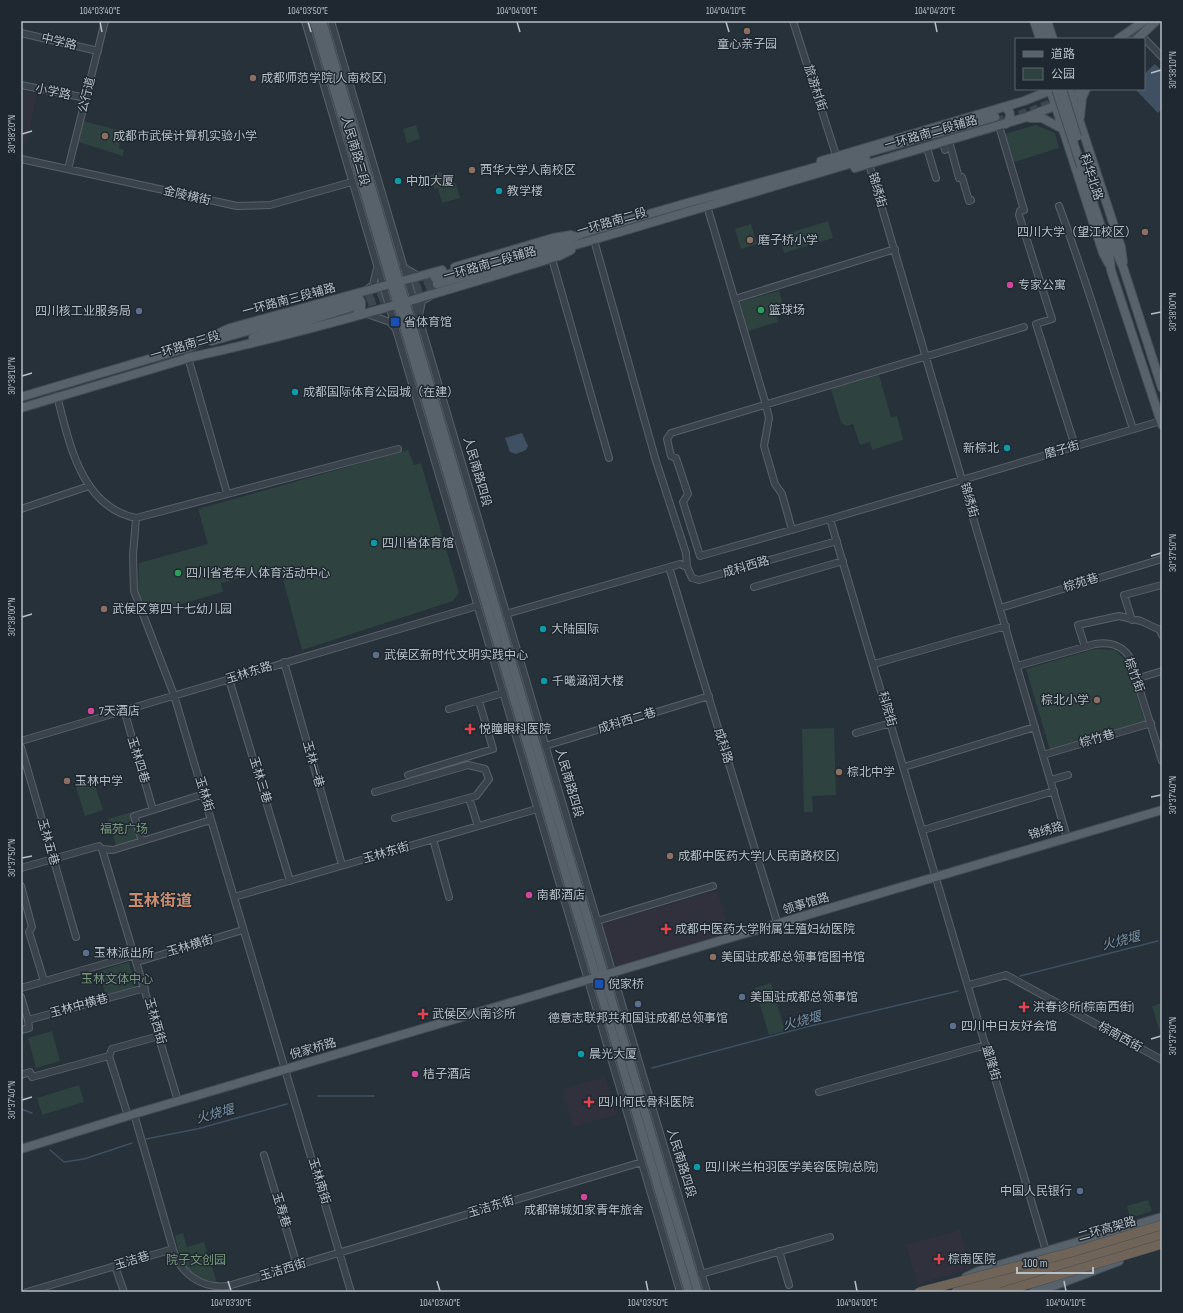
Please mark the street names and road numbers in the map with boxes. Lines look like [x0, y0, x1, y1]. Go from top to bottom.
street label: 中学路 [40, 31, 78, 53]
street label: 旅游村街 [800, 63, 830, 113]
street label: 公行道 [75, 76, 99, 114]
street label: 小学路 [34, 81, 72, 103]
street label: 一环路南二段辅路 [883, 113, 979, 153]
street label: 人民南路三段 [338, 114, 372, 188]
street label: 科华北路 [1076, 152, 1106, 202]
street label: 锦绣街 [865, 171, 889, 209]
street label: 金陵横街 [162, 183, 212, 209]
street label: 一环路南二段 [575, 205, 649, 239]
street label: 一环路南二段辅路 [442, 244, 538, 284]
street label: 一环路南三段辅路 [241, 280, 337, 320]
street label: 一环路南三段 [148, 328, 222, 364]
street label: 人民南路四段 [460, 435, 494, 509]
street label: 磨子街 [1043, 438, 1081, 462]
street label: 锦绣街 [957, 481, 981, 519]
street label: 成科西路 [721, 553, 771, 581]
street label: 棕苑巷 [1062, 571, 1100, 595]
street label: 棕竹街 [1121, 656, 1147, 694]
street label: 玉林东路 [224, 659, 274, 687]
street label: 科院街 [875, 690, 899, 728]
street label: 成科西二巷 [596, 705, 658, 737]
street label: 成科路 [711, 727, 735, 765]
street label: 棕竹巷 [1078, 727, 1116, 751]
street label: 玉林四巷 [124, 735, 152, 785]
street label: 玉林一巷 [299, 739, 327, 789]
street label: 人民南路四段 [552, 746, 586, 820]
street label: 玉林三巷 [246, 755, 274, 805]
street label: 玉林街 [192, 775, 216, 813]
street label: 玉林五巷 [34, 817, 62, 867]
street label: 锦绣路 [1027, 819, 1065, 843]
street label: 玉林东街 [361, 839, 411, 867]
street label: 领事馆路 [781, 890, 831, 918]
street label: 玉林横街 [165, 932, 215, 960]
street label: 玉林中横巷 [48, 991, 110, 1021]
street label: 玉林西街 [141, 996, 169, 1046]
street label: 棕南西街 [1095, 1019, 1145, 1055]
street label: 倪家桥路 [288, 1035, 338, 1063]
street label: 盛隆街 [979, 1044, 1003, 1082]
street label: 人民南路四段 [663, 1126, 699, 1200]
street label: 玉林南街 [305, 1156, 333, 1206]
street label: 玉寿巷 [269, 1191, 293, 1229]
street label: 玉洁东街 [466, 1193, 516, 1221]
street label: 二环高架路 [1076, 1214, 1138, 1244]
street label: 玉洁巷 [113, 1249, 151, 1273]
street label: 玉洁西街 [258, 1256, 308, 1284]

